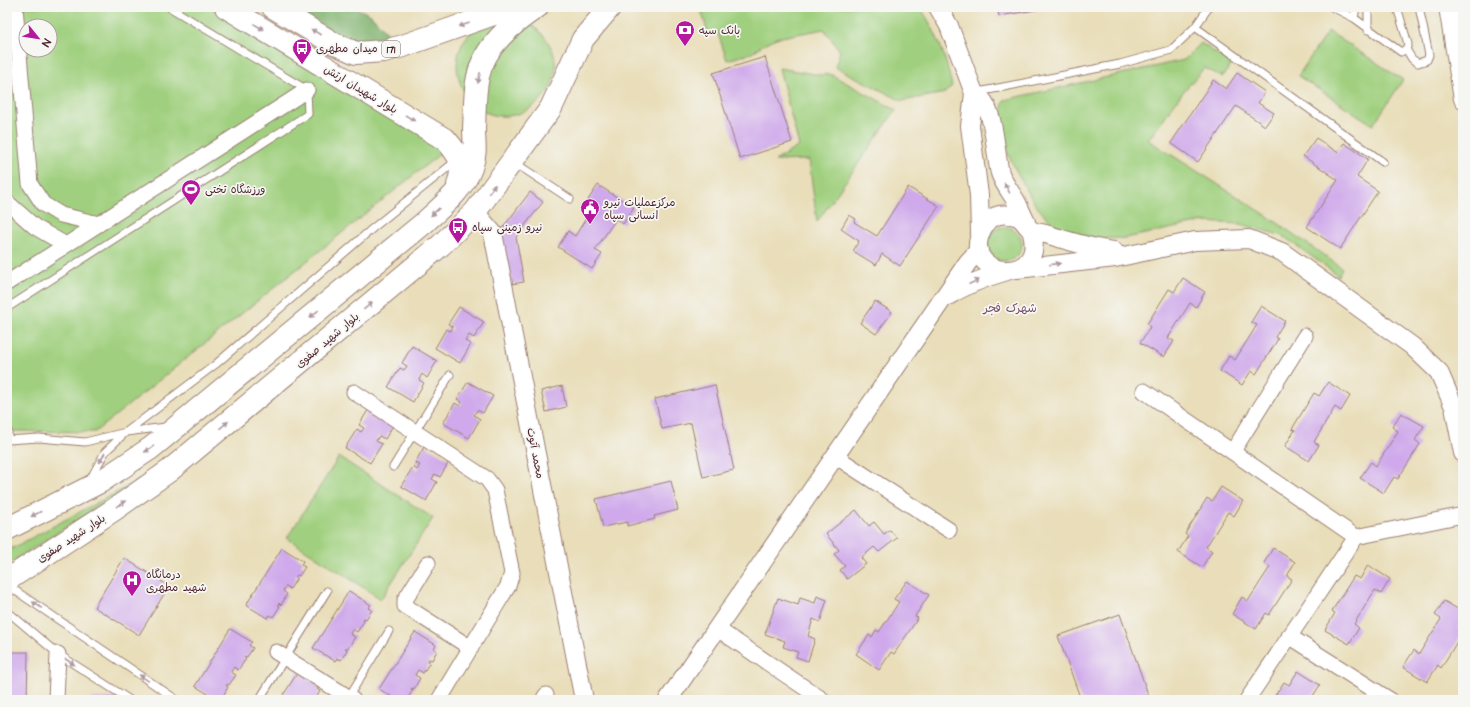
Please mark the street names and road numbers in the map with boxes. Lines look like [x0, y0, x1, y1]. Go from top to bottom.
road number: 171 [382, 41, 400, 57]
street label: بلوار شهیدان ارتش [321, 62, 400, 117]
street label: بلوار شهید صفوی [292, 309, 362, 371]
street label: محمد آتوت [523, 426, 548, 480]
street label: بلوار شهید صفوی [34, 511, 108, 566]

